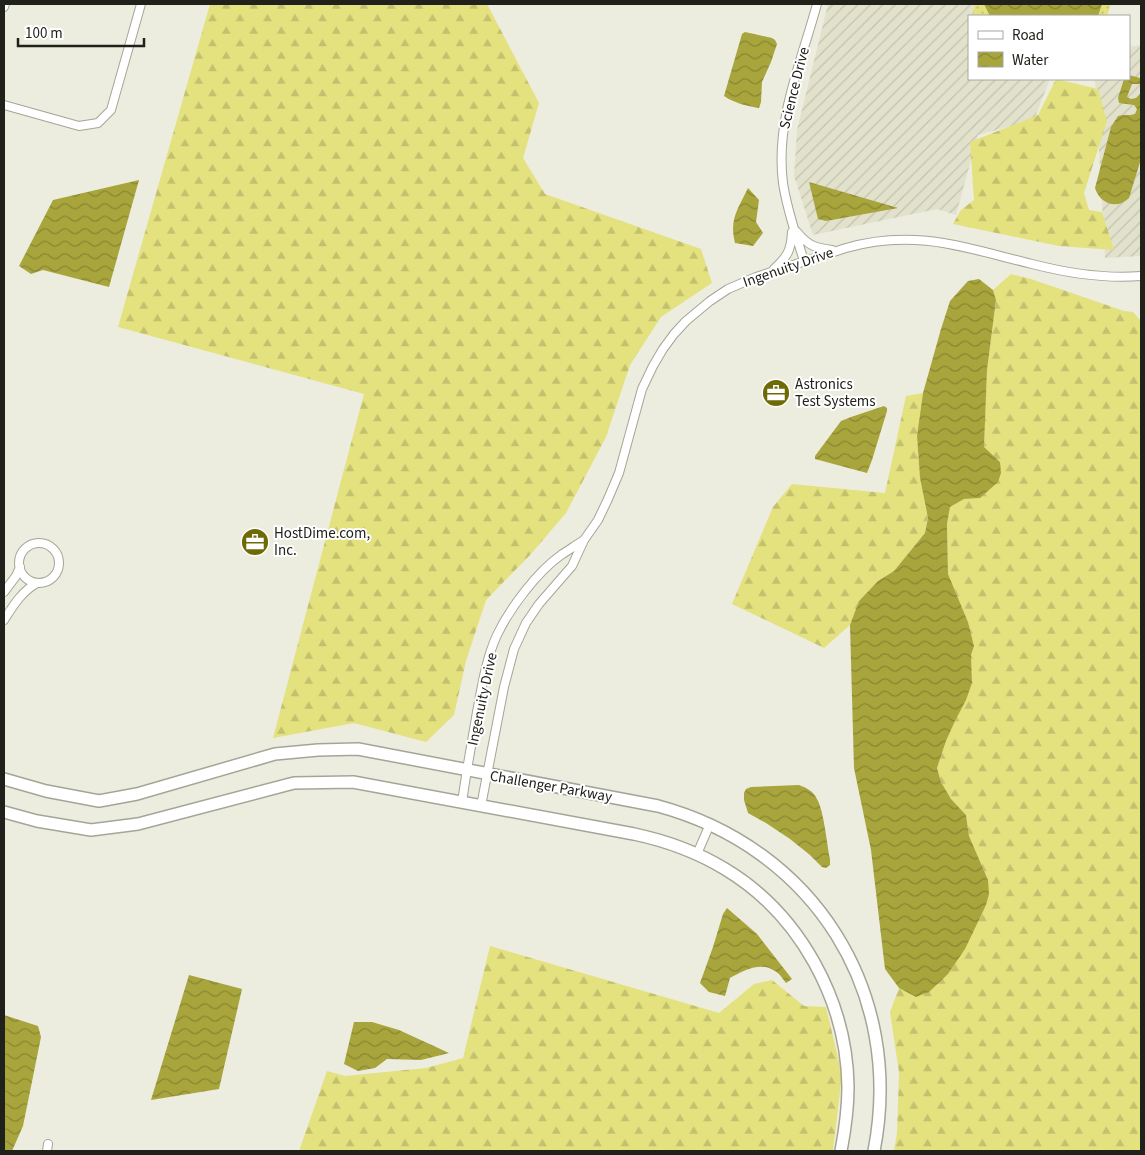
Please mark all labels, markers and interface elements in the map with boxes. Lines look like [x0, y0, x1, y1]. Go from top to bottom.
scale bar [18, 15, 144, 47]
legend [968, 15, 1130, 80]
text: 100 m [25, 23, 63, 44]
text: Road [1012, 25, 1044, 46]
street label: Science Drive [774, 45, 815, 131]
text: Water [1012, 50, 1049, 71]
street label: Ingenuity Drive [740, 242, 836, 293]
place label: Astronics Test Systems [795, 374, 876, 412]
office icon: Astronics Test Systems [761, 378, 791, 408]
place label: HostDime.com, Inc. [274, 523, 370, 561]
office icon: HostDime.com, Inc. [240, 527, 270, 557]
street label: Ingenuity Drive [462, 651, 503, 748]
street label: Challenger Parkway [488, 765, 614, 808]

